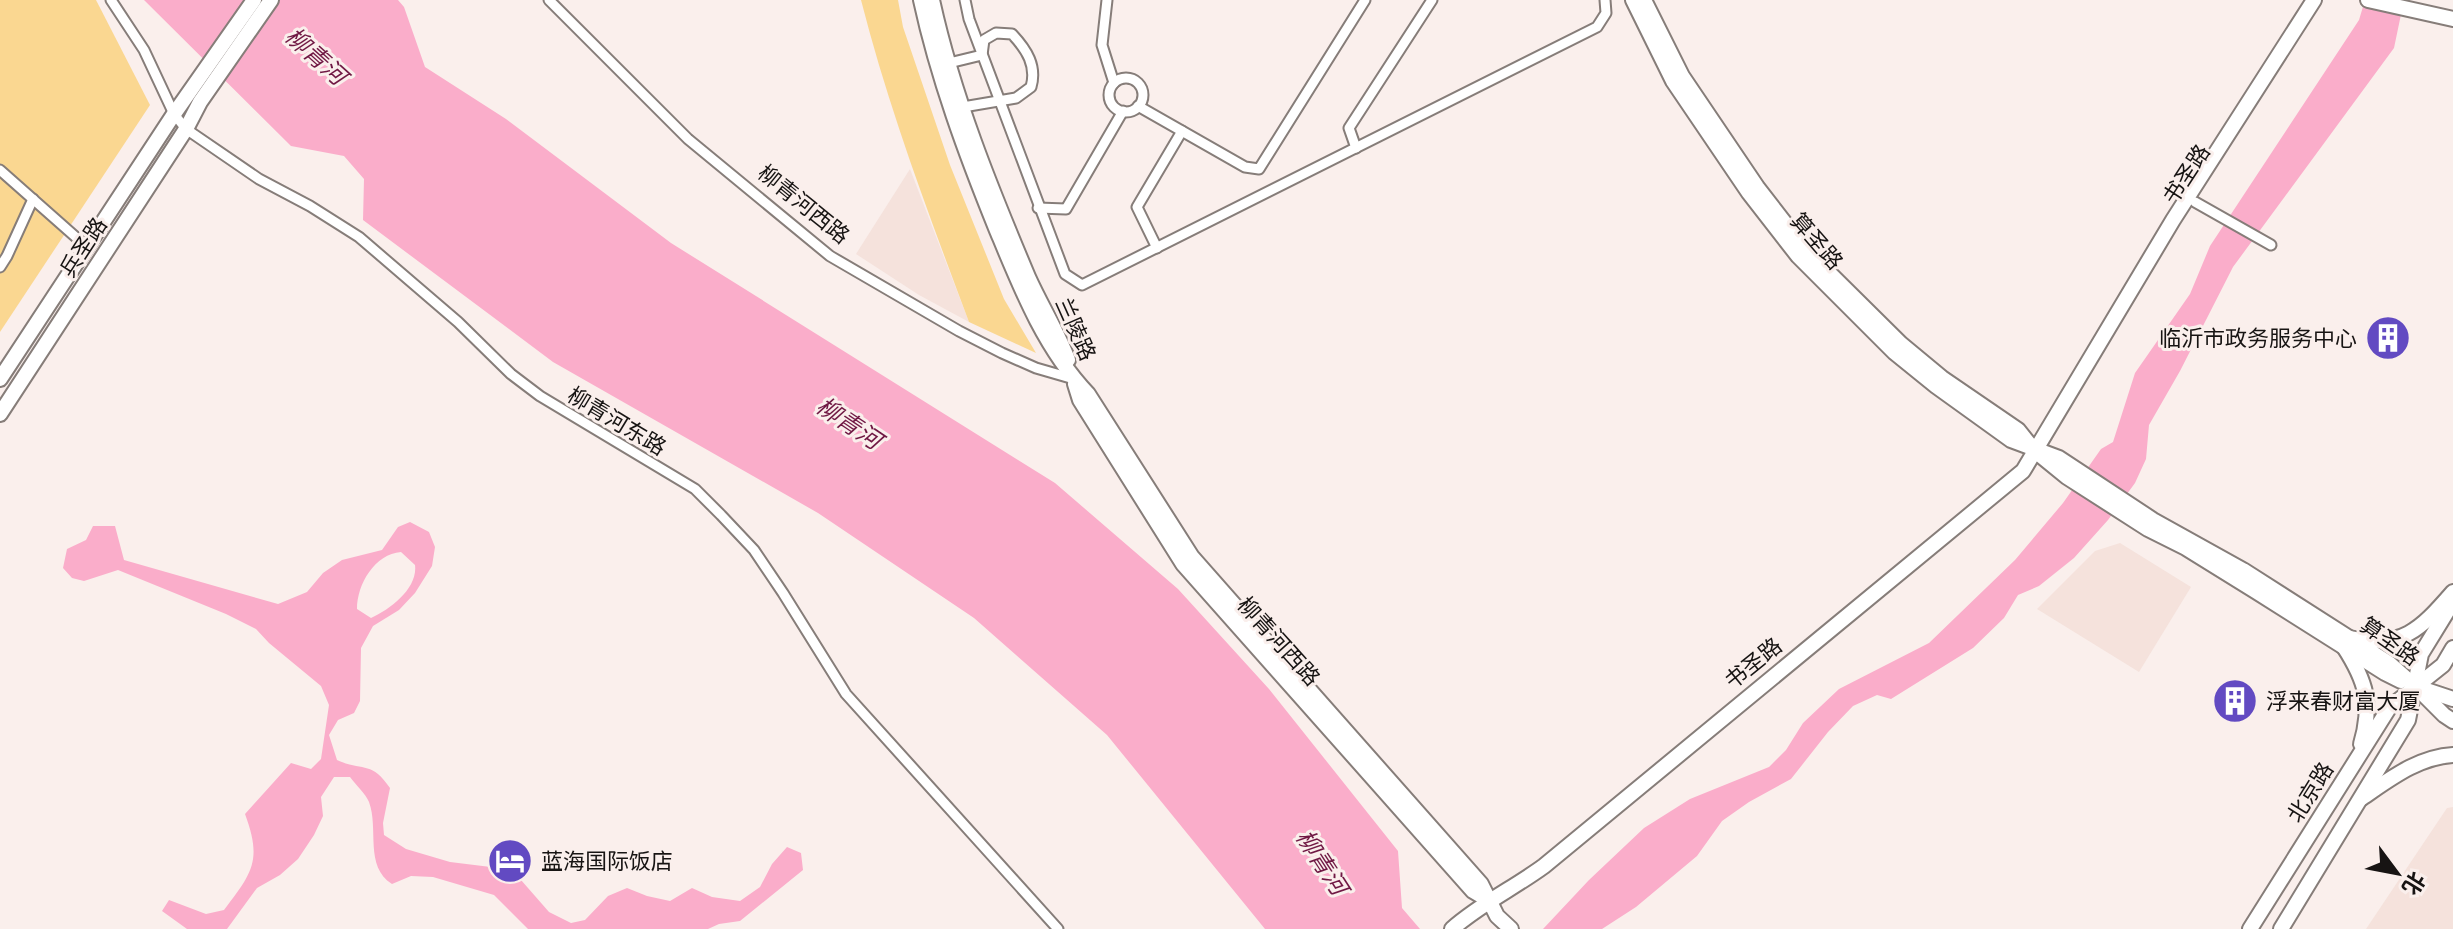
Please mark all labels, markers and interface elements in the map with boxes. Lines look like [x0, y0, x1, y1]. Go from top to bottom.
water label: 柳青河 [279, 20, 356, 94]
street label: 书圣路 [2156, 139, 2216, 209]
street label: 柳青河西路 [752, 159, 856, 249]
street label: 算圣路 [1785, 207, 1849, 275]
street label: 兵圣路 [53, 212, 113, 282]
street label: 兰陵路 [1050, 293, 1102, 365]
building icon: 临沂市政务服务中心 [2364, 314, 2412, 362]
place label: 临沂市政务服务中心 [2159, 324, 2357, 352]
street label: 柳青河东路 [563, 381, 671, 461]
water label: 柳青河 [810, 390, 891, 458]
street label: 柳青河西路 [1232, 591, 1326, 691]
street label: 算圣路 [2355, 611, 2425, 671]
street label: 书圣路 [1719, 631, 1787, 695]
building icon: 浮来春财富大厦 [2211, 677, 2259, 725]
place label: 浮来春财富大厦 [2266, 687, 2420, 715]
street label: 北京路 [2281, 757, 2339, 827]
water label: 柳青河 [1289, 823, 1357, 904]
north arrow [2357, 833, 2437, 913]
hotel icon: 蓝海国际饭店 [486, 837, 534, 885]
place label: 蓝海国际饭店 [541, 847, 673, 875]
text: 北 [2396, 867, 2432, 900]

